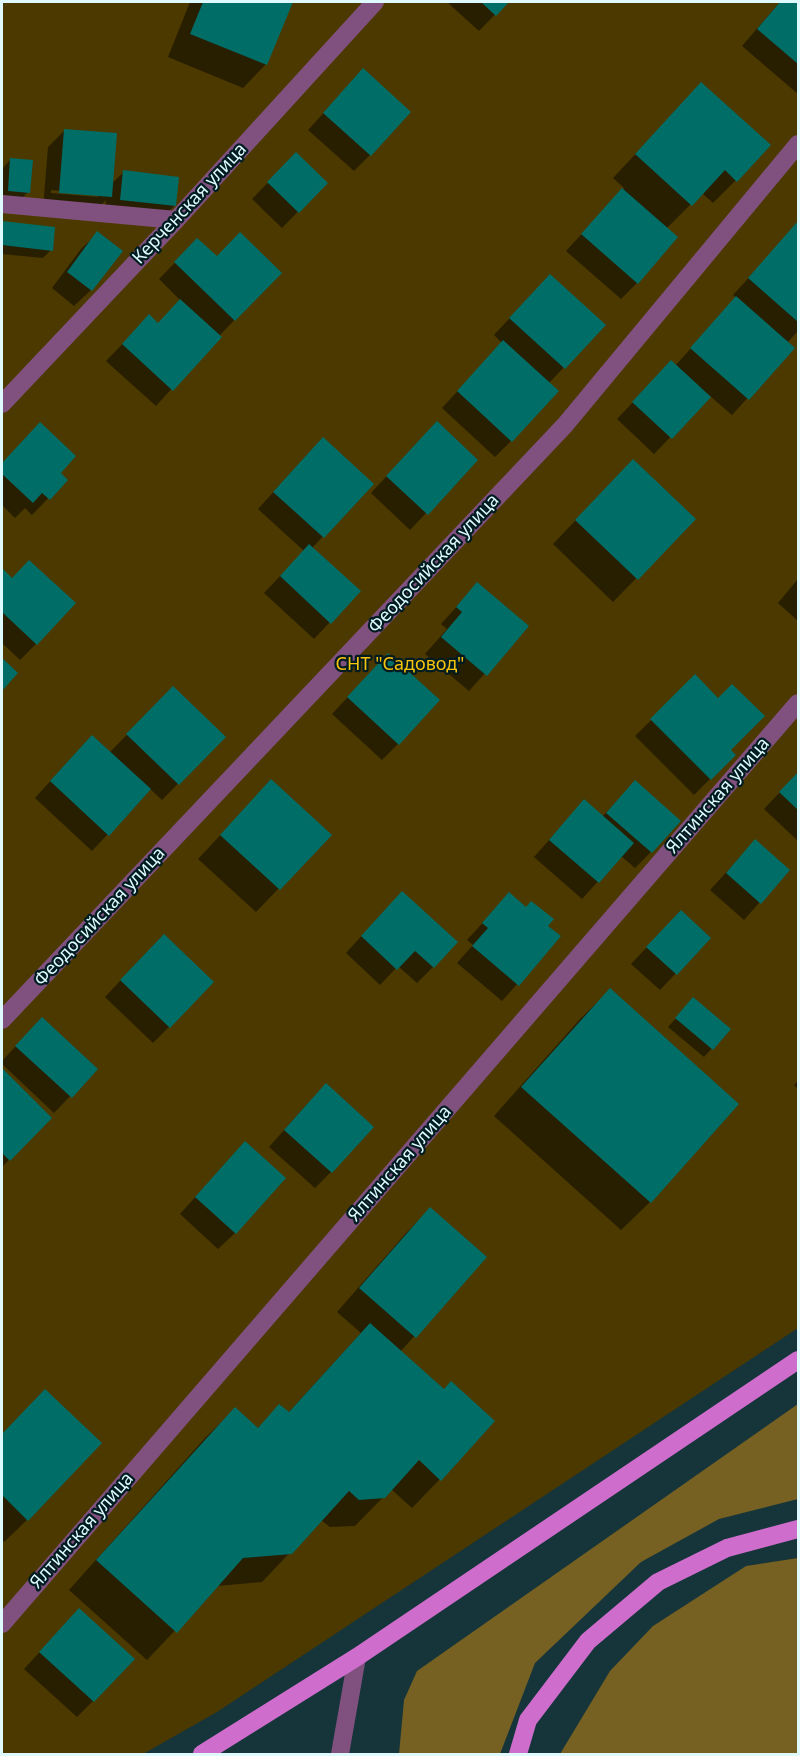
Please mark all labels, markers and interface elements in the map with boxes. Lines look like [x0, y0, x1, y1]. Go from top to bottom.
street label: Керченская улица [128, 139, 252, 269]
street label: Феодосийская улица [364, 490, 504, 638]
park label: СНТ "Садовод" [336, 654, 464, 676]
street label: Ялтинская улица [662, 734, 774, 858]
street label: Феодосийская улица [30, 843, 170, 991]
street label: Ялтинская улица [344, 1102, 456, 1226]
street label: Ялтинская улица [26, 1469, 138, 1593]

